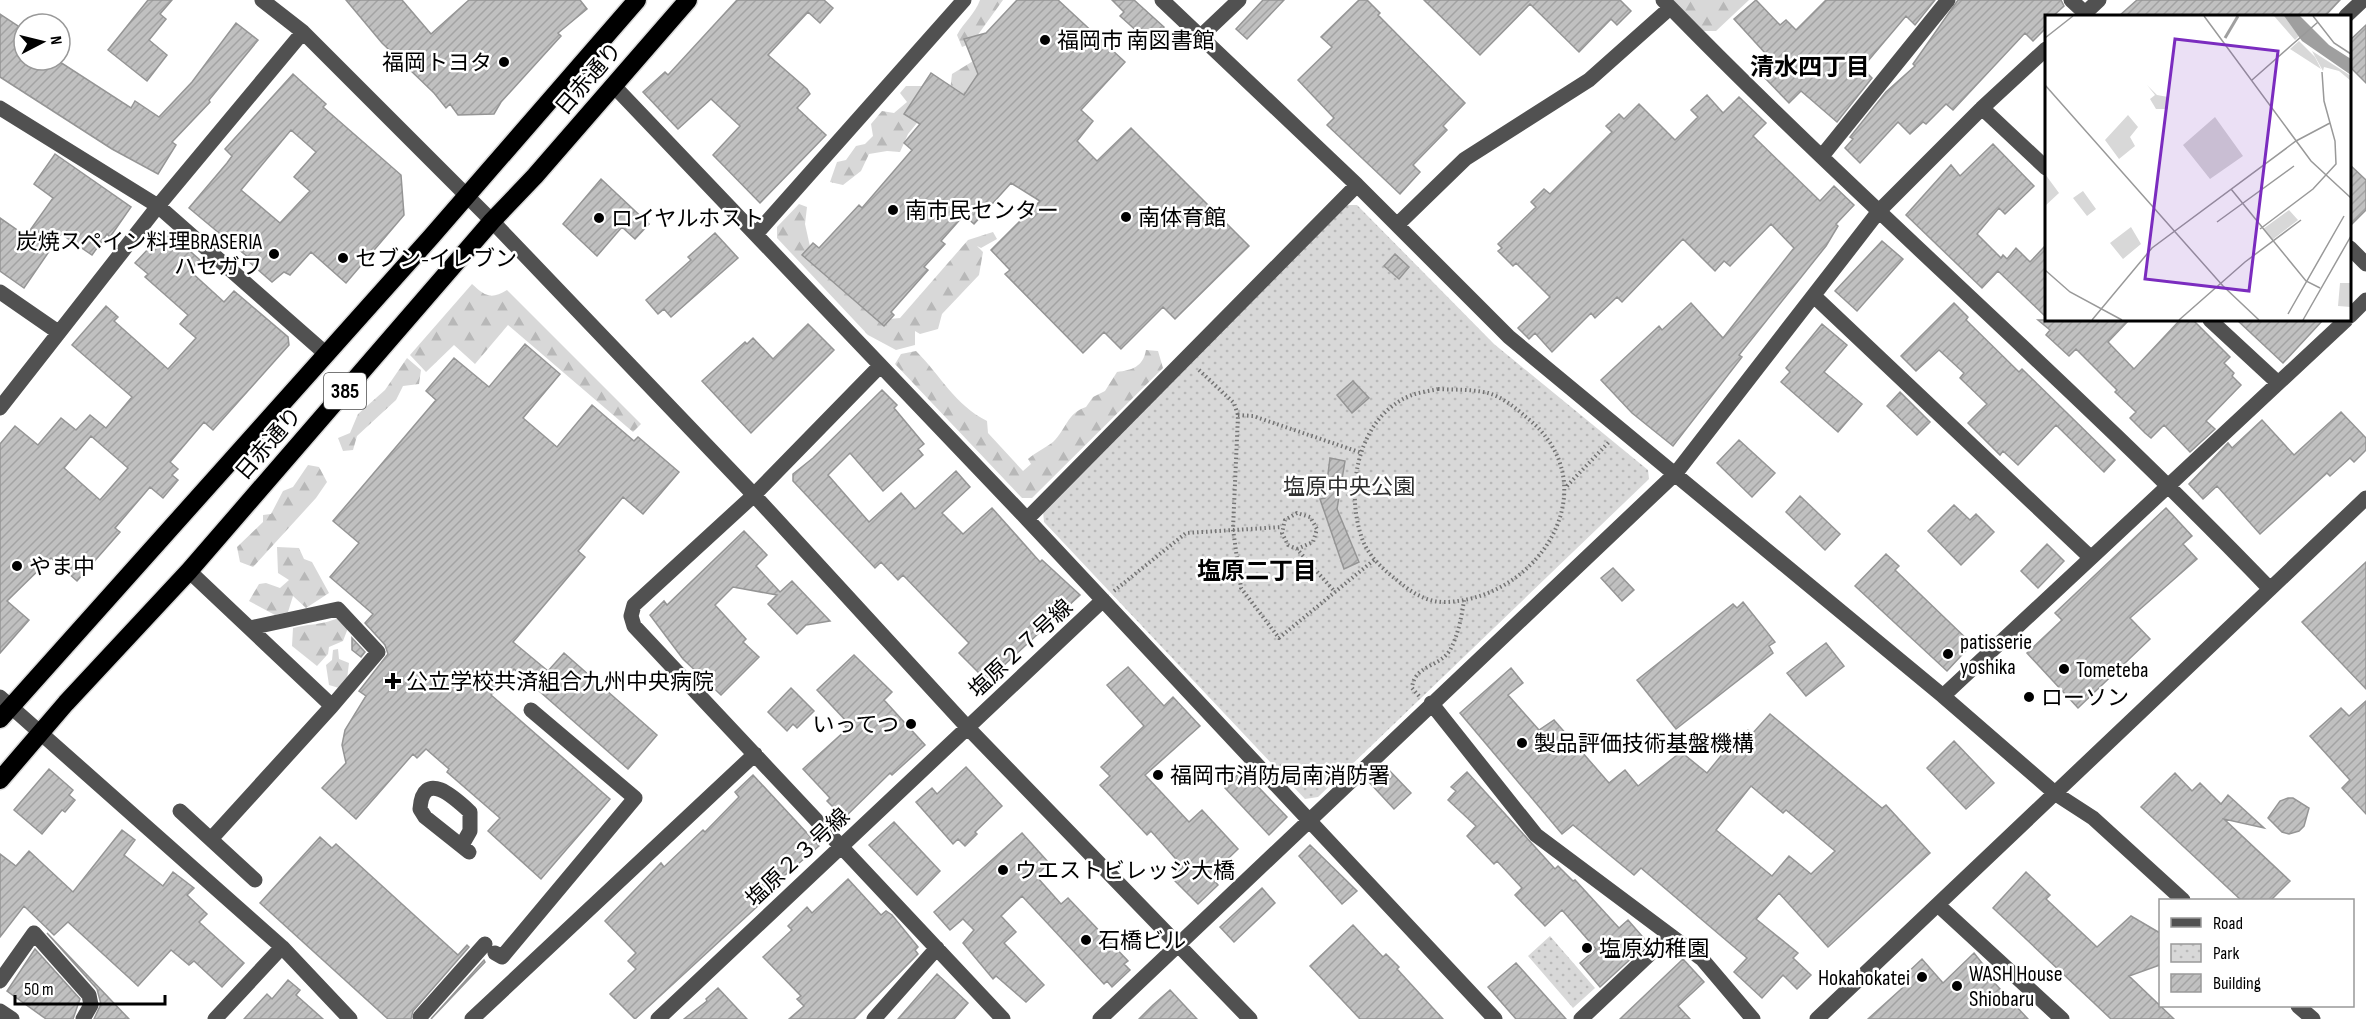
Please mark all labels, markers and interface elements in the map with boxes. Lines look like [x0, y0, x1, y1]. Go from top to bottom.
north arrow [12, 12, 72, 72]
inset map [2045, 15, 2351, 321]
place label: 福岡市 南図書館 [1057, 28, 1215, 55]
marker: 福岡市 南図書館 [1038, 33, 1052, 47]
text: N [45, 35, 65, 46]
street label: 日赤通り [550, 37, 628, 121]
place label: 福岡トヨタ [382, 50, 492, 77]
district label: 清水四丁目 [1750, 53, 1870, 82]
marker: 福岡トヨタ [497, 55, 511, 69]
place label: 南市民センター [905, 198, 1059, 225]
marker: 南市民センター [886, 203, 900, 217]
place label: 南体育館 [1138, 205, 1226, 232]
place label: ロイヤルホスト [611, 206, 764, 233]
marker: 南体育館 [1119, 210, 1133, 224]
marker: ロイヤルホスト [592, 211, 606, 225]
place label: 炭焼スペイン料理BRASERIA ハセガワ [16, 229, 263, 281]
place label: セブン-イレブン [355, 246, 517, 273]
marker: 炭焼スペイン料理BRASERIA ハセガワ [267, 247, 281, 261]
marker: セブン-イレブン [336, 251, 350, 265]
road number: 385 [324, 373, 366, 409]
street label: 日赤通り [230, 402, 308, 486]
park label: 塩原中央公園 [1283, 474, 1415, 501]
place label: やま中 [29, 554, 95, 581]
district label: 塩原二丁目 [1197, 557, 1317, 586]
marker: やま中 [10, 559, 24, 573]
street label: 塩原２７号線 [964, 594, 1079, 704]
place label: patisserie yoshika [1960, 629, 2032, 681]
marker: patisserie yoshika [1941, 647, 1955, 661]
place label: Tometeba [2076, 657, 2148, 684]
marker: Tometeba [2057, 662, 2071, 676]
place label: 公立学校共済組合九州中央病院 [406, 669, 714, 696]
marker: 公立学校共済組合九州中央病院 [384, 672, 402, 690]
place label: ローソン [2041, 685, 2129, 712]
marker: ローソン [2022, 690, 2036, 704]
place label: いってつ [813, 712, 899, 739]
marker: いってつ [904, 717, 918, 731]
place label: 製品評価技術基盤機構 [1534, 731, 1754, 758]
marker: 製品評価技術基盤機構 [1515, 736, 1529, 750]
place label: 福岡市消防局南消防署 [1170, 763, 1390, 790]
marker: 福岡市消防局南消防署 [1151, 768, 1165, 782]
street label: 塩原２３号線 [741, 803, 856, 913]
place label: ウエストビレッジ大橋 [1015, 858, 1235, 885]
marker: ウエストビレッジ大橋 [996, 863, 1010, 877]
legend [2159, 899, 2354, 1007]
text: Road [2213, 913, 2243, 934]
place label: 石橋ビル [1098, 928, 1186, 955]
marker: 石橋ビル [1079, 933, 1093, 947]
place label: 塩原幼稚園 [1599, 936, 1709, 963]
marker: 塩原幼稚園 [1580, 941, 1594, 955]
text: Park [2213, 943, 2239, 964]
place label: WASH House Shiobaru [1969, 961, 2063, 1013]
place label: Hokahokatei [1818, 965, 1910, 992]
scale bar [15, 968, 165, 1006]
marker: Hokahokatei [1915, 970, 1929, 984]
text: Building [2213, 973, 2261, 994]
text: 50 m [24, 979, 54, 1000]
marker: WASH House Shiobaru [1950, 979, 1964, 993]

